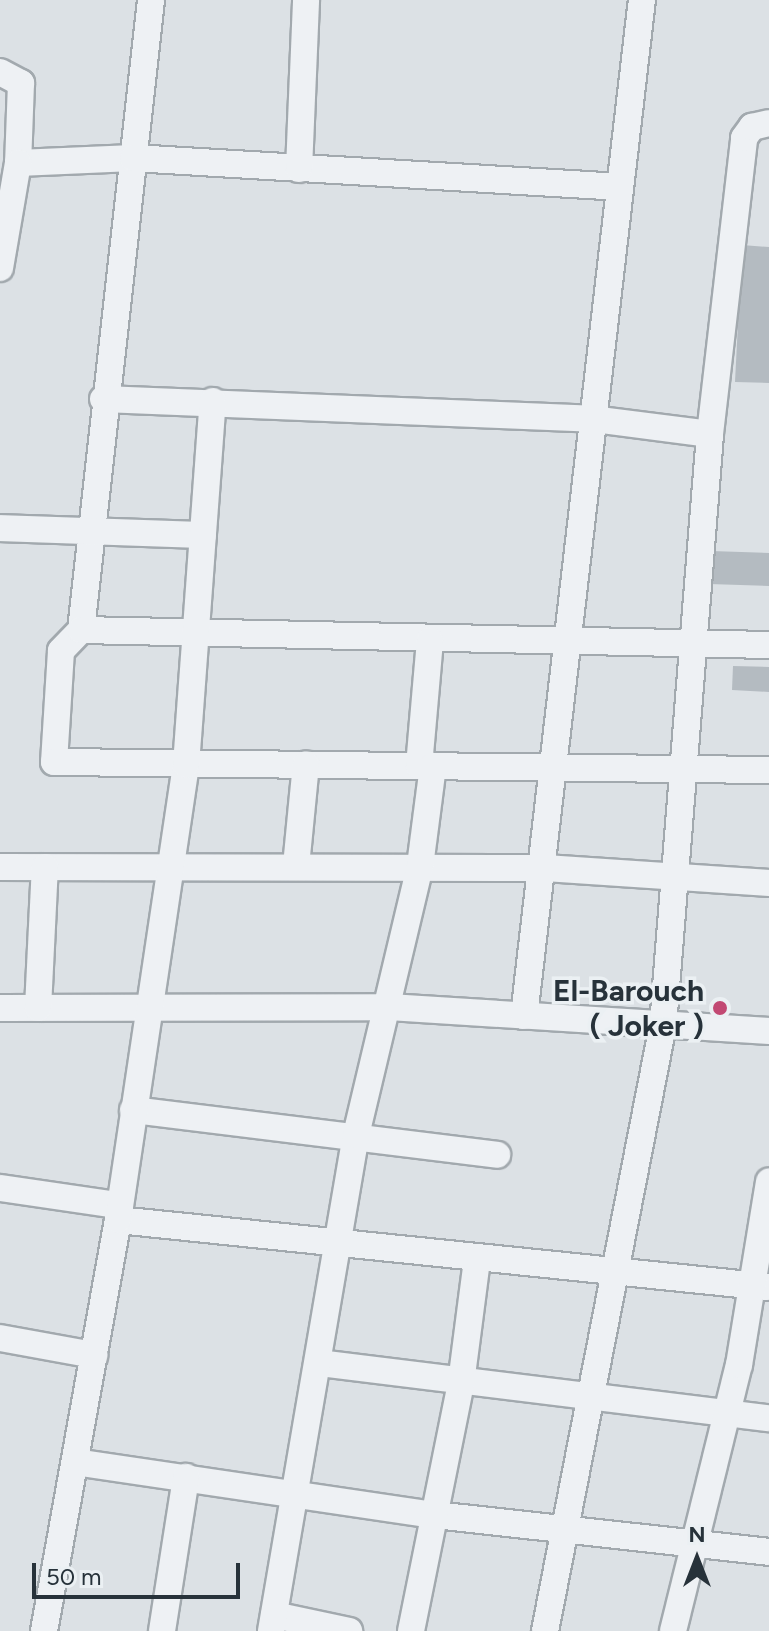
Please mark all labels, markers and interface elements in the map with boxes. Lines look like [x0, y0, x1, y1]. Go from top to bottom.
place label: El-Barouch ( Joker ) [553, 973, 704, 1044]
marker: El-Barouch ( Joker ) [711, 999, 729, 1017]
north arrow [657, 1519, 737, 1599]
text: N [688, 1521, 706, 1548]
scale bar [36, 1547, 244, 1597]
text: 50 m [46, 1562, 102, 1591]

